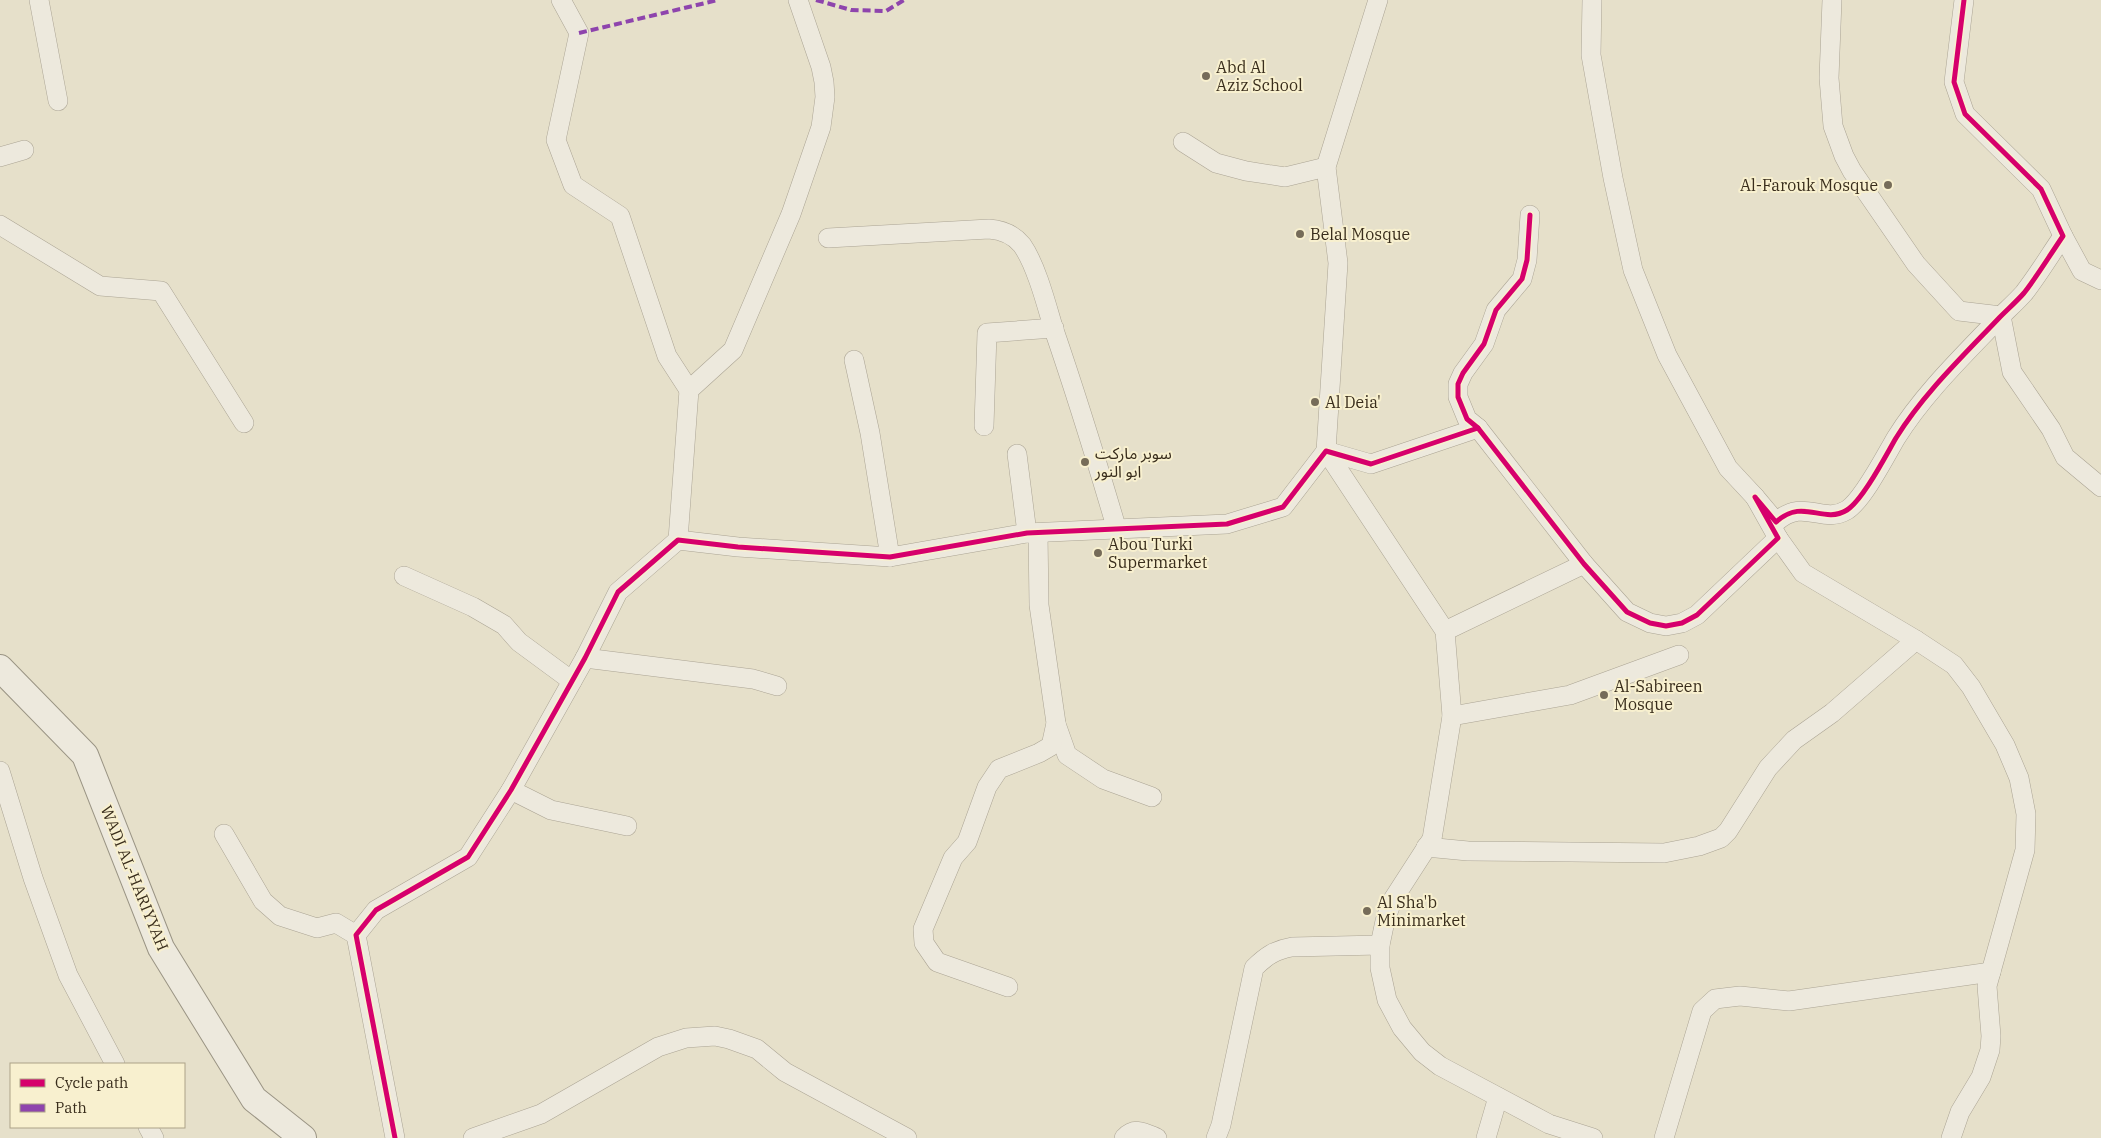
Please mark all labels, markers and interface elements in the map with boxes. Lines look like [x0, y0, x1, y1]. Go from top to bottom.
place label: Abd Al Aziz School [1216, 57, 1303, 95]
marker: Abd Al Aziz School [1200, 70, 1212, 82]
place label: Al-Farouk Mosque [1740, 175, 1878, 195]
marker: Al-Farouk Mosque [1882, 179, 1894, 191]
place label: Belal Mosque [1310, 224, 1410, 244]
marker: Belal Mosque [1294, 228, 1306, 240]
place label: Al Deia' [1325, 392, 1381, 412]
marker: Al Deia' [1309, 396, 1321, 408]
place label: سوبر ماركت ابو النور [1094, 443, 1172, 481]
marker: سوبر ماركت ابو النور [1079, 456, 1091, 468]
place label: Abou Turki Supermarket [1108, 534, 1208, 572]
marker: Abou Turki Supermarket [1092, 547, 1104, 559]
place label: Al-Sabireen Mosque [1614, 676, 1703, 714]
marker: Al-Sabireen Mosque [1598, 689, 1610, 701]
street label: WADI AL-HARIYYAH [97, 802, 173, 954]
place label: Al Sha'b Minimarket [1377, 892, 1466, 930]
marker: Al Sha'b Minimarket [1361, 905, 1373, 917]
legend [10, 1063, 185, 1128]
text: Cycle path [55, 1073, 128, 1092]
text: Path [55, 1098, 87, 1117]

